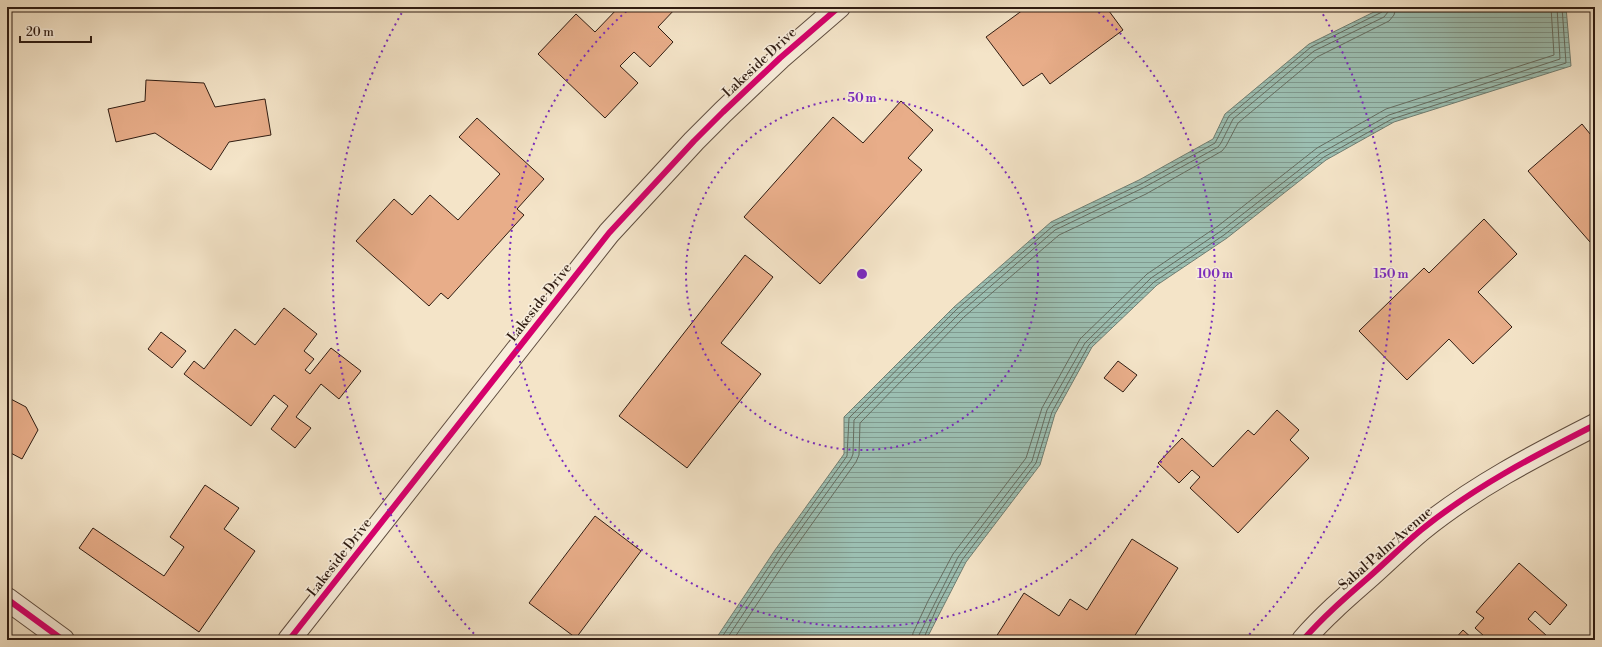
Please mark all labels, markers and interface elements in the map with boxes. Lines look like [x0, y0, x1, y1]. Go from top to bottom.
scale bar [20, 18, 91, 44]
street label: Lakeside Drive [719, 24, 801, 102]
text: 20 m [26, 25, 54, 40]
text: 50 m [847, 91, 877, 106]
street label: Lakeside Drive [503, 260, 576, 346]
centre of rings [855, 267, 869, 281]
text: 100 m [1197, 267, 1233, 282]
text: 150 m [1374, 267, 1408, 282]
street label: Sabal Palm Avenue [1335, 503, 1436, 594]
street label: Lakeside Drive [303, 515, 376, 601]

